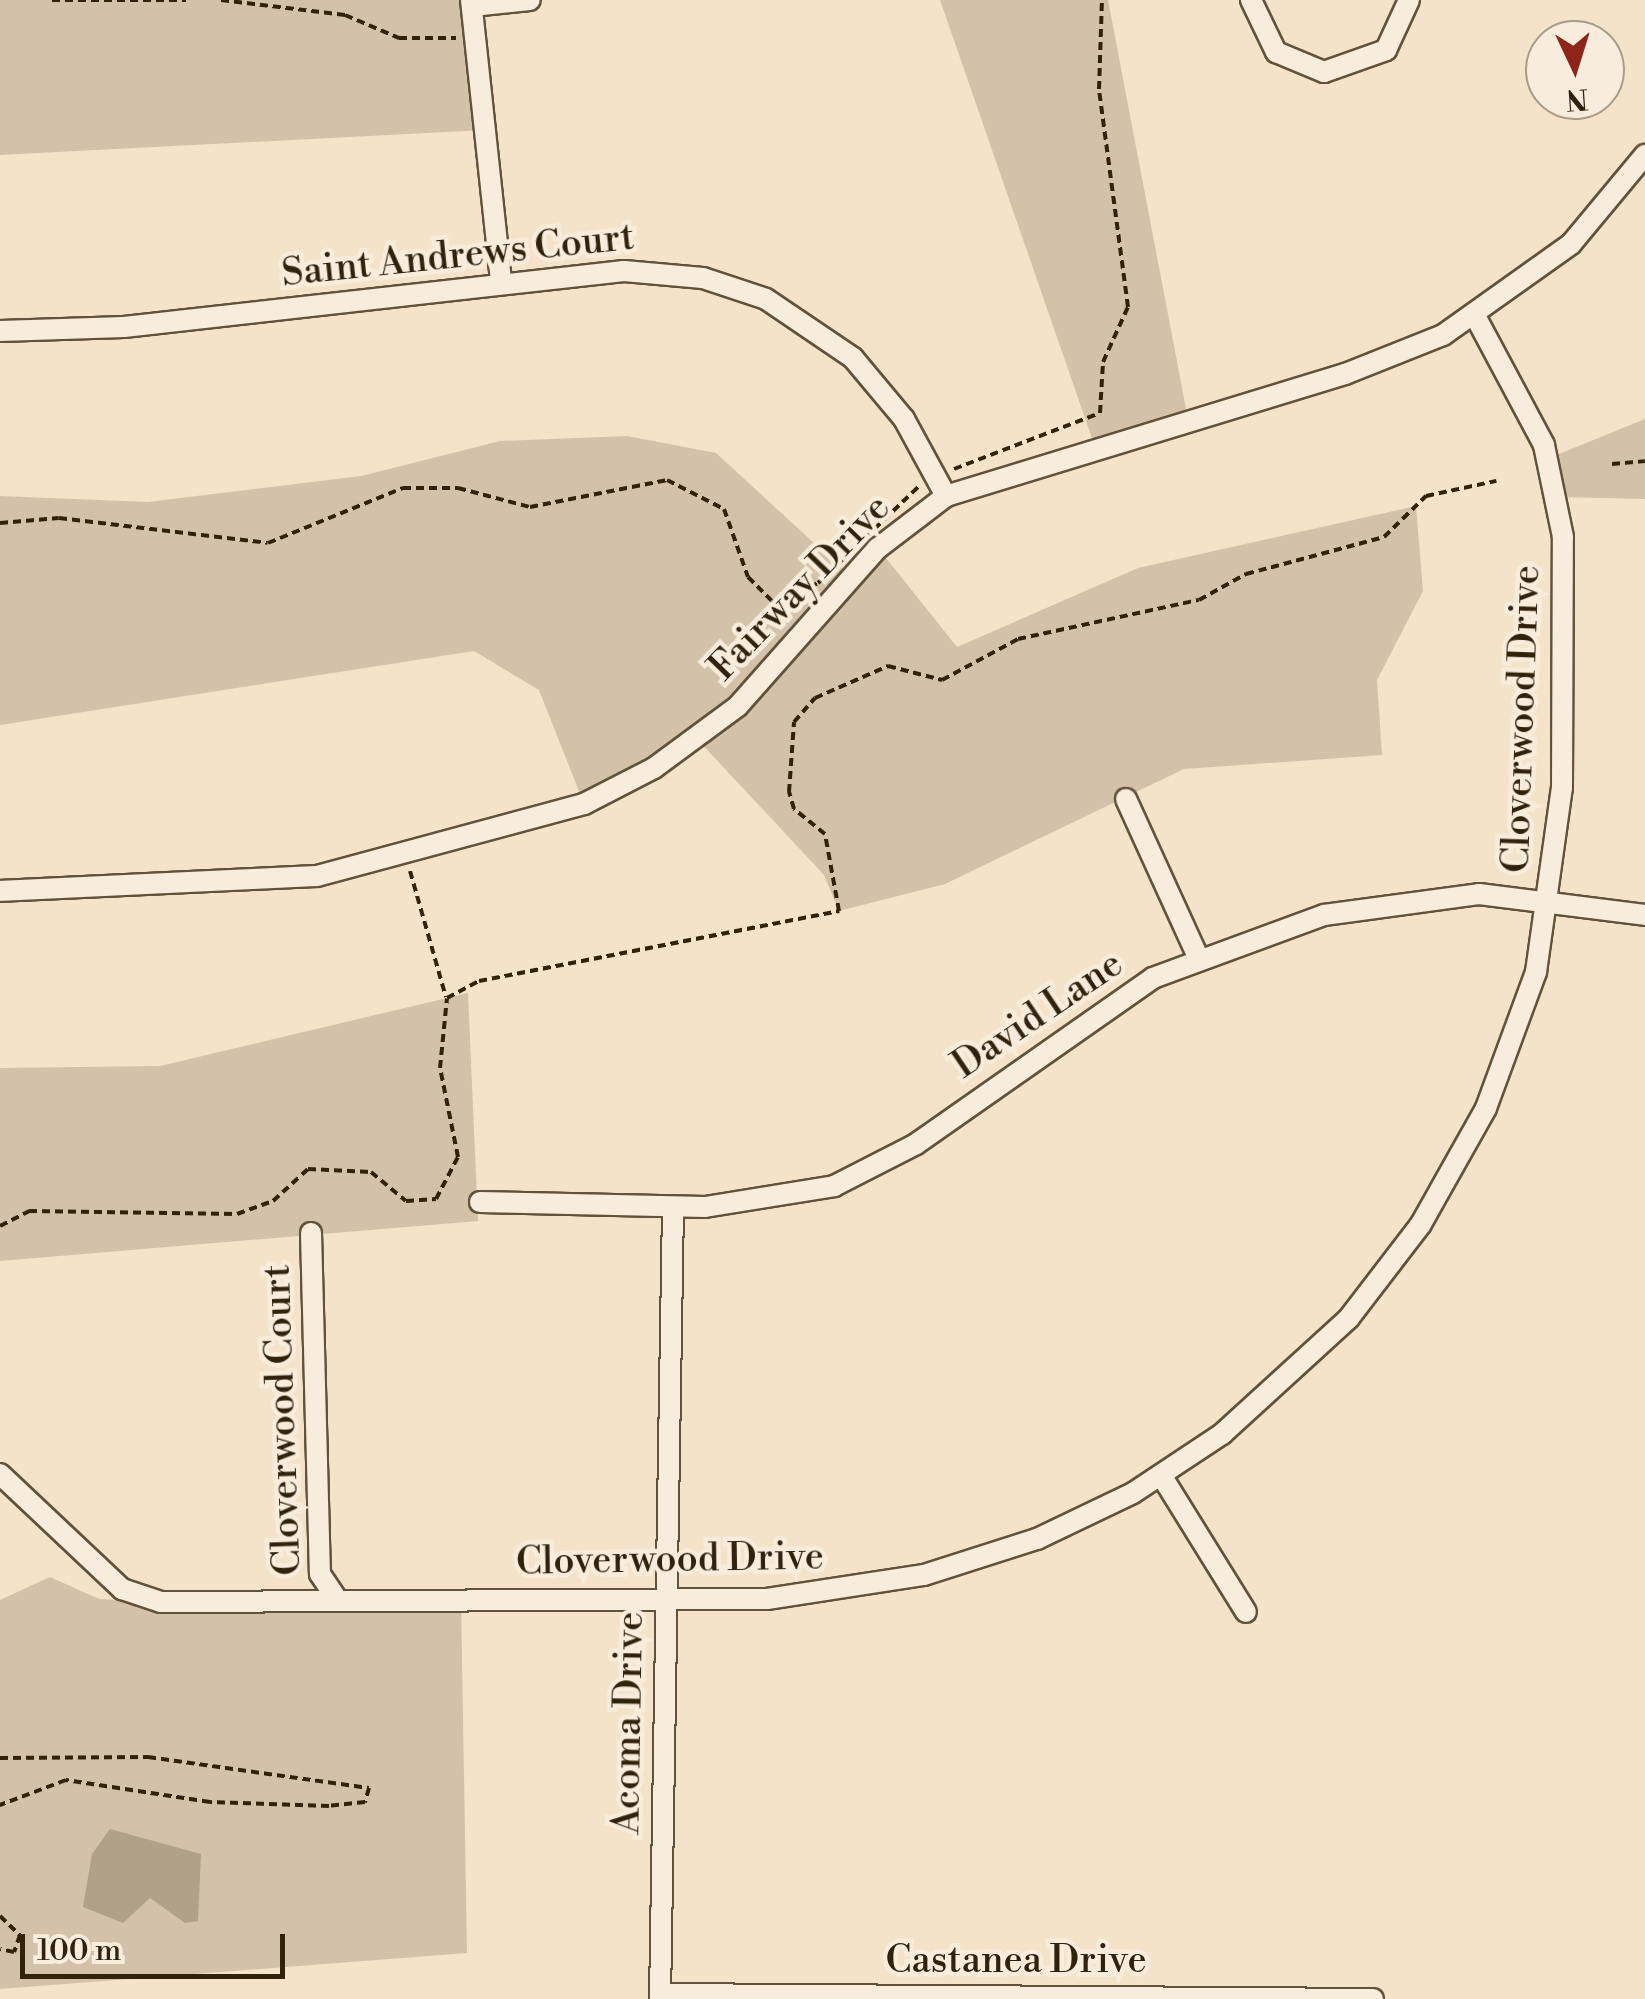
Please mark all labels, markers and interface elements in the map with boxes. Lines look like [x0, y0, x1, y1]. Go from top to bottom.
north arrow [1525, 20, 1625, 120]
text: N [1565, 80, 1589, 117]
street label: Saint Andrews Court [279, 215, 637, 297]
street label: Fairway Drive [700, 486, 900, 690]
street label: Cloverwood Drive [1494, 564, 1550, 874]
street label: David Lane [944, 941, 1132, 1089]
street label: Cloverwood Court [255, 1264, 311, 1576]
street label: Cloverwood Drive [516, 1535, 824, 1585]
street label: Acoma Drive [604, 1611, 654, 1835]
scale bar [25, 1914, 290, 1976]
text: 100 m [37, 1932, 121, 1970]
street label: Castanea Drive [885, 1938, 1147, 1984]

